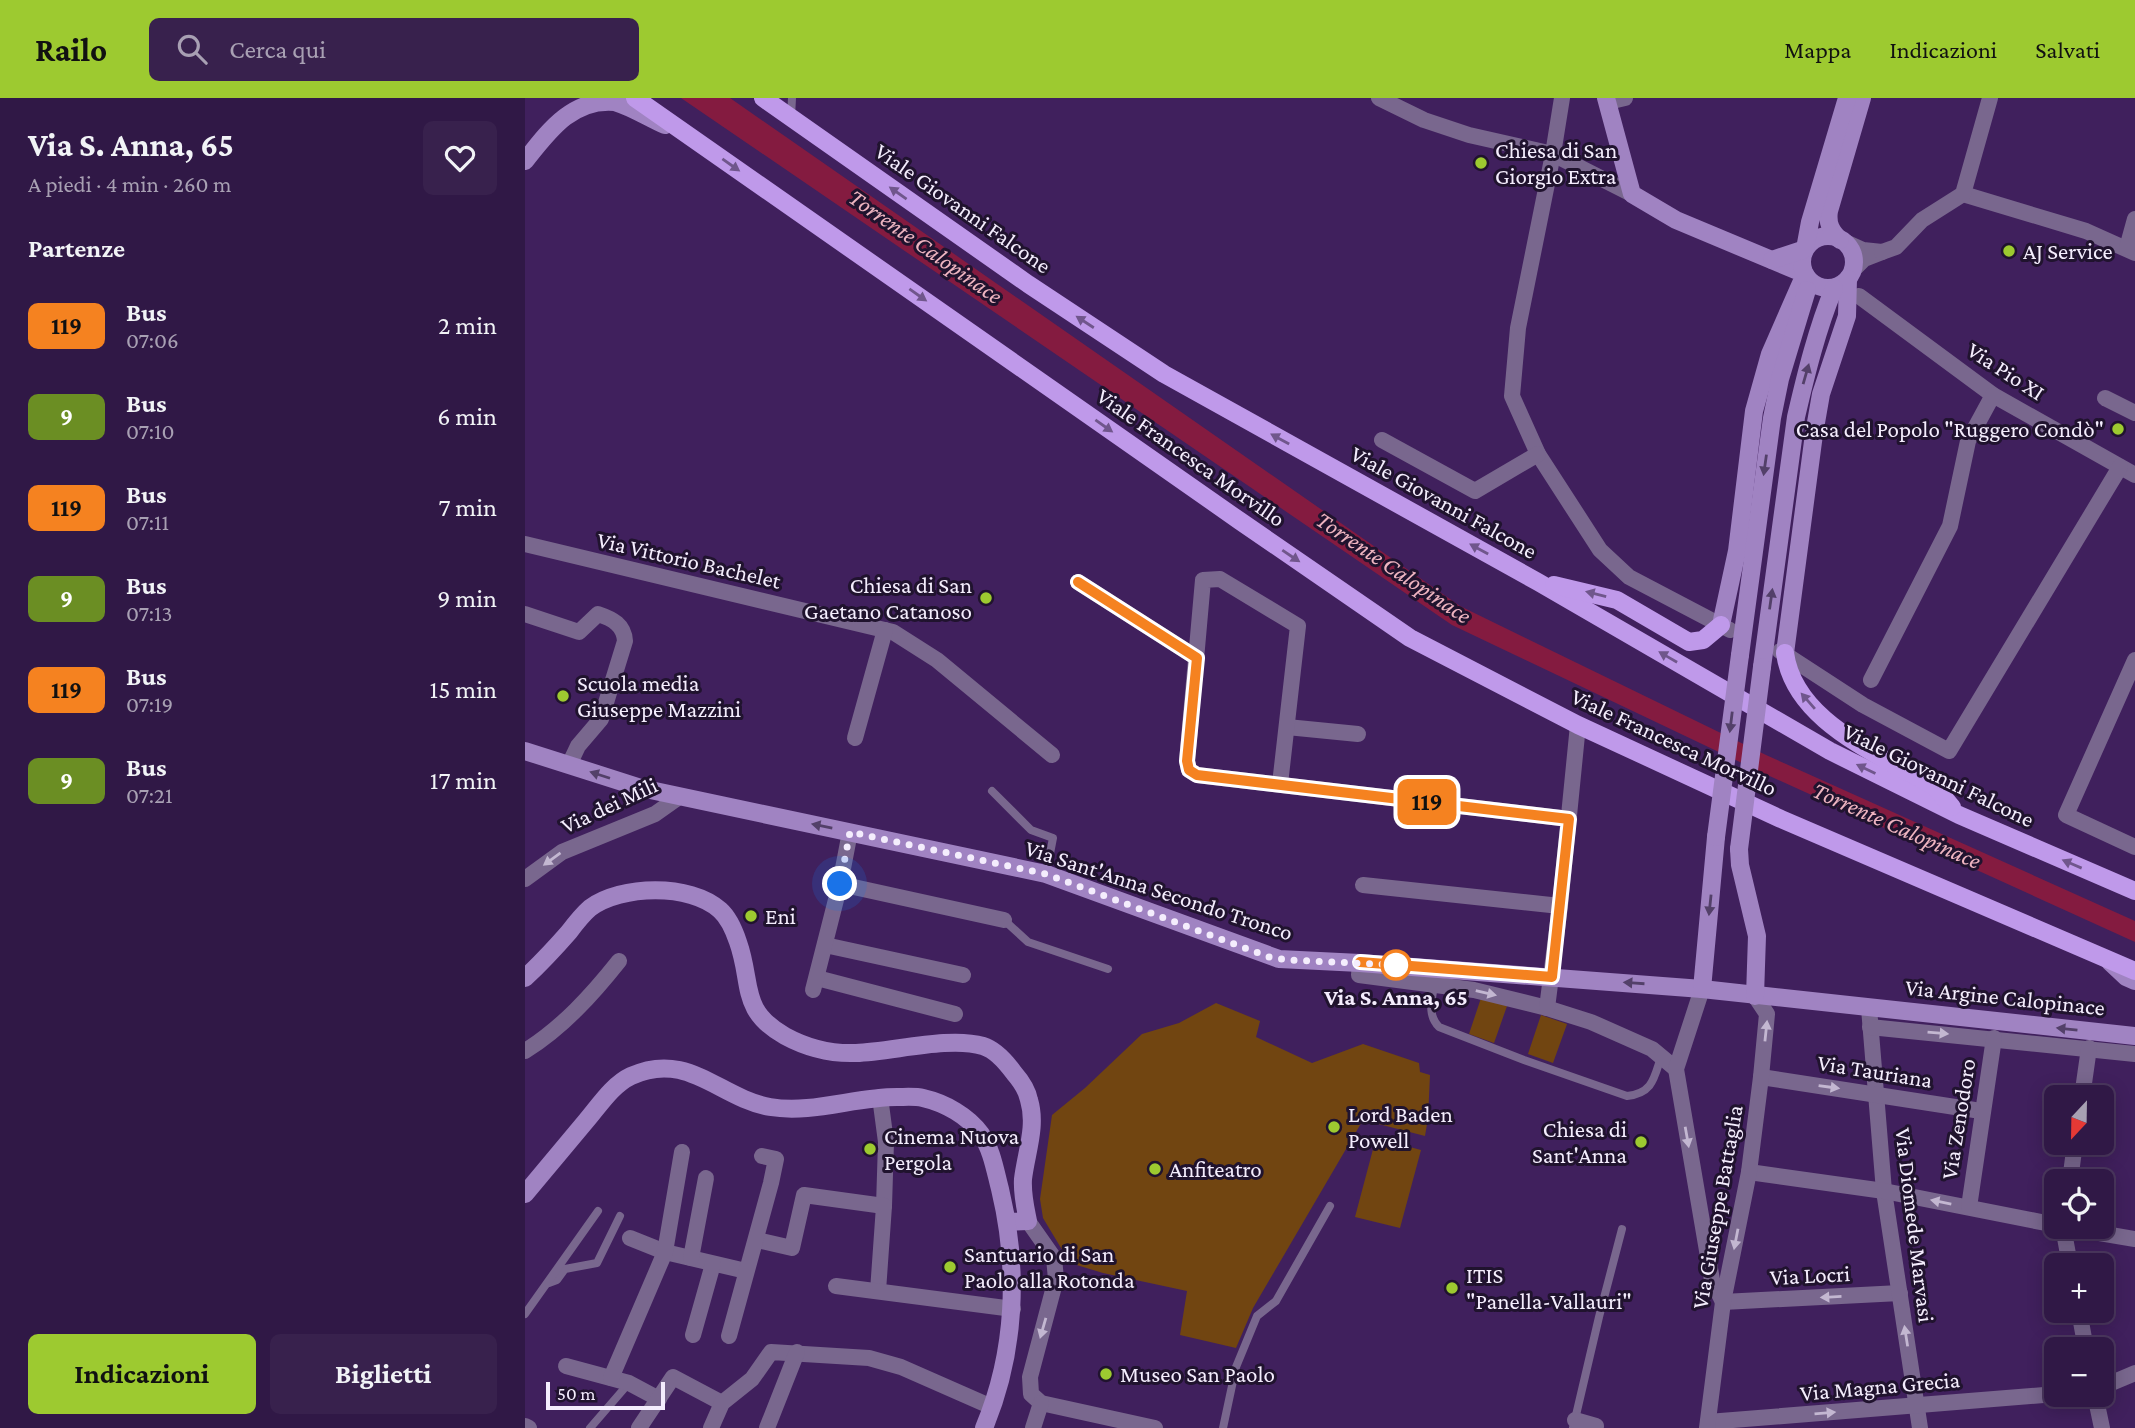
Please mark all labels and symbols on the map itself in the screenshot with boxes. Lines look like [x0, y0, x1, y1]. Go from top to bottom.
street label: Viale Giovanni Falcone [870, 137, 1056, 279]
place label: Chiesa di San Giorgio Extra [1495, 137, 1617, 189]
marker: Chiesa di San Giorgio Extra [1473, 155, 1489, 171]
one-way arrow [722, 158, 740, 172]
water label: Torrente Calopinace [844, 183, 1008, 309]
one-way arrow [889, 186, 907, 200]
place label: AJ Service [2023, 238, 2113, 264]
marker: AJ Service [2001, 243, 2017, 259]
one-way arrow [909, 288, 927, 302]
one-way arrow [1076, 315, 1094, 329]
street label: Via Pio XI [1962, 336, 2050, 406]
one-way arrow [1802, 364, 1812, 385]
street label: Viale Francesca Morvillo [1092, 382, 1290, 532]
place label: Casa del Popolo "Ruggero Condò" [1796, 416, 2104, 442]
one-way arrow [1095, 419, 1113, 433]
marker: Casa del Popolo "Ruggero Condò" [2110, 421, 2126, 437]
one-way arrow [1270, 433, 1290, 445]
street label: Viale Giovanni Falcone [1346, 440, 1542, 564]
one-way arrow [1760, 454, 1771, 476]
water label: Torrente Calopinace [1311, 505, 1477, 629]
street label: Via Vittorio Bachelet [595, 526, 784, 594]
one-way arrow [1469, 543, 1489, 555]
one-way arrow [1282, 549, 1300, 563]
place label: Chiesa di San Gaetano Catanoso [804, 572, 972, 624]
one-way arrow [1766, 588, 1777, 610]
one-way arrow [1585, 589, 1606, 599]
marker: Chiesa di San Gaetano Catanoso [978, 590, 994, 606]
one-way arrow [1658, 651, 1678, 663]
place label: Scuola media Giuseppe Mazzini [577, 670, 741, 722]
street label: Viale Francesca Morvillo [1567, 683, 1781, 801]
marker: Scuola media Giuseppe Mazzini [555, 688, 571, 704]
one-way arrow [1800, 692, 1816, 710]
one-way arrow [1726, 711, 1737, 733]
street label: Viale Giovanni Falcone [1839, 718, 2039, 832]
one-way arrow [1856, 763, 1876, 774]
one-way arrow [590, 770, 611, 780]
street label: Via dei Mili [557, 771, 661, 839]
water label: Torrente Calopinace [1809, 776, 1985, 874]
line badge: 119 [1387, 779, 1467, 825]
one-way arrow [811, 820, 833, 831]
street label: Via Sant'Anna Secondo Tronco [1022, 834, 1296, 946]
one-way arrow [543, 852, 561, 866]
one-way arrow [2062, 858, 2083, 869]
your location [822, 866, 857, 901]
one-way arrow [1704, 894, 1715, 916]
place label: Eni [765, 903, 796, 929]
marker: Eni [743, 908, 759, 924]
marker: Via S. Anna, 65 [1381, 950, 1411, 980]
street label: Via Argine Calopinace [1904, 974, 2106, 1020]
one-way arrow [1623, 978, 1645, 989]
place label: Via S. Anna, 65 [1323, 984, 1468, 1010]
one-way arrow [1476, 987, 1498, 998]
one-way arrow [1760, 1020, 1771, 1042]
one-way arrow [2056, 1023, 2078, 1034]
one-way arrow [1927, 1028, 1949, 1039]
street label: Via Tauriana [1816, 1049, 1935, 1093]
street label: Via Zenodoro [1936, 1057, 1980, 1181]
one-way arrow [1818, 1082, 1840, 1093]
north arrow [2044, 1085, 2114, 1155]
place label: Lord Baden Powell [1348, 1101, 1453, 1153]
street label: Via Giuseppe Battaglia [1686, 1102, 1748, 1311]
place label: Chiesa di Sant'Anna [1532, 1116, 1627, 1168]
marker: Lord Baden Powell [1326, 1119, 1342, 1135]
place label: Cinema Nuova Pergola [884, 1123, 1020, 1175]
one-way arrow [1682, 1126, 1693, 1148]
street label: Via Diomede Marvasi [1890, 1126, 1940, 1324]
marker: Chiesa di Sant'Anna [1633, 1134, 1649, 1150]
marker: Cinema Nuova Pergola [862, 1141, 878, 1157]
place label: Anfiteatro [1169, 1156, 1262, 1182]
marker: Anfiteatro [1147, 1161, 1163, 1177]
one-way arrow [1930, 1196, 1952, 1207]
one-way arrow [1730, 1228, 1741, 1250]
place label: Santuario di San Paolo alla Rotonda [964, 1241, 1135, 1293]
marker: Santuario di San Paolo alla Rotonda [942, 1259, 958, 1275]
street label: Via Locri [1769, 1260, 1851, 1290]
place label: ITIS "Panella-Vallauri" [1466, 1262, 1632, 1314]
marker: ITIS "Panella-Vallauri" [1444, 1280, 1460, 1296]
one-way arrow [1820, 1291, 1842, 1302]
one-way arrow [1038, 1318, 1048, 1339]
one-way arrow [1900, 1325, 1911, 1347]
place label: Museo San Paolo [1120, 1361, 1275, 1387]
marker: Museo San Paolo [1098, 1366, 1114, 1382]
street label: Via Magna Grecia [1799, 1366, 1961, 1406]
scale bar [546, 1379, 665, 1411]
one-way arrow [1814, 1407, 1836, 1418]

